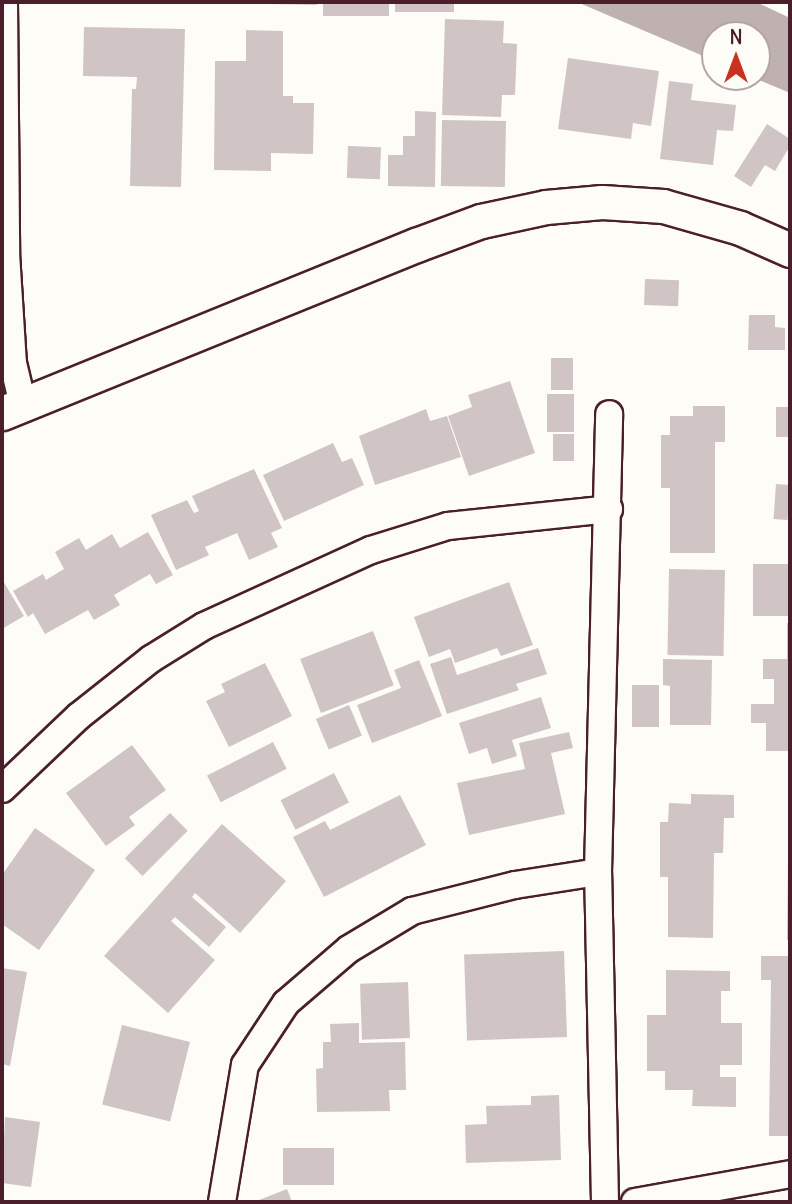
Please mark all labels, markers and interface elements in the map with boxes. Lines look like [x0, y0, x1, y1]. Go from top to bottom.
north arrow [701, 21, 771, 91]
text: N [729, 25, 743, 49]

